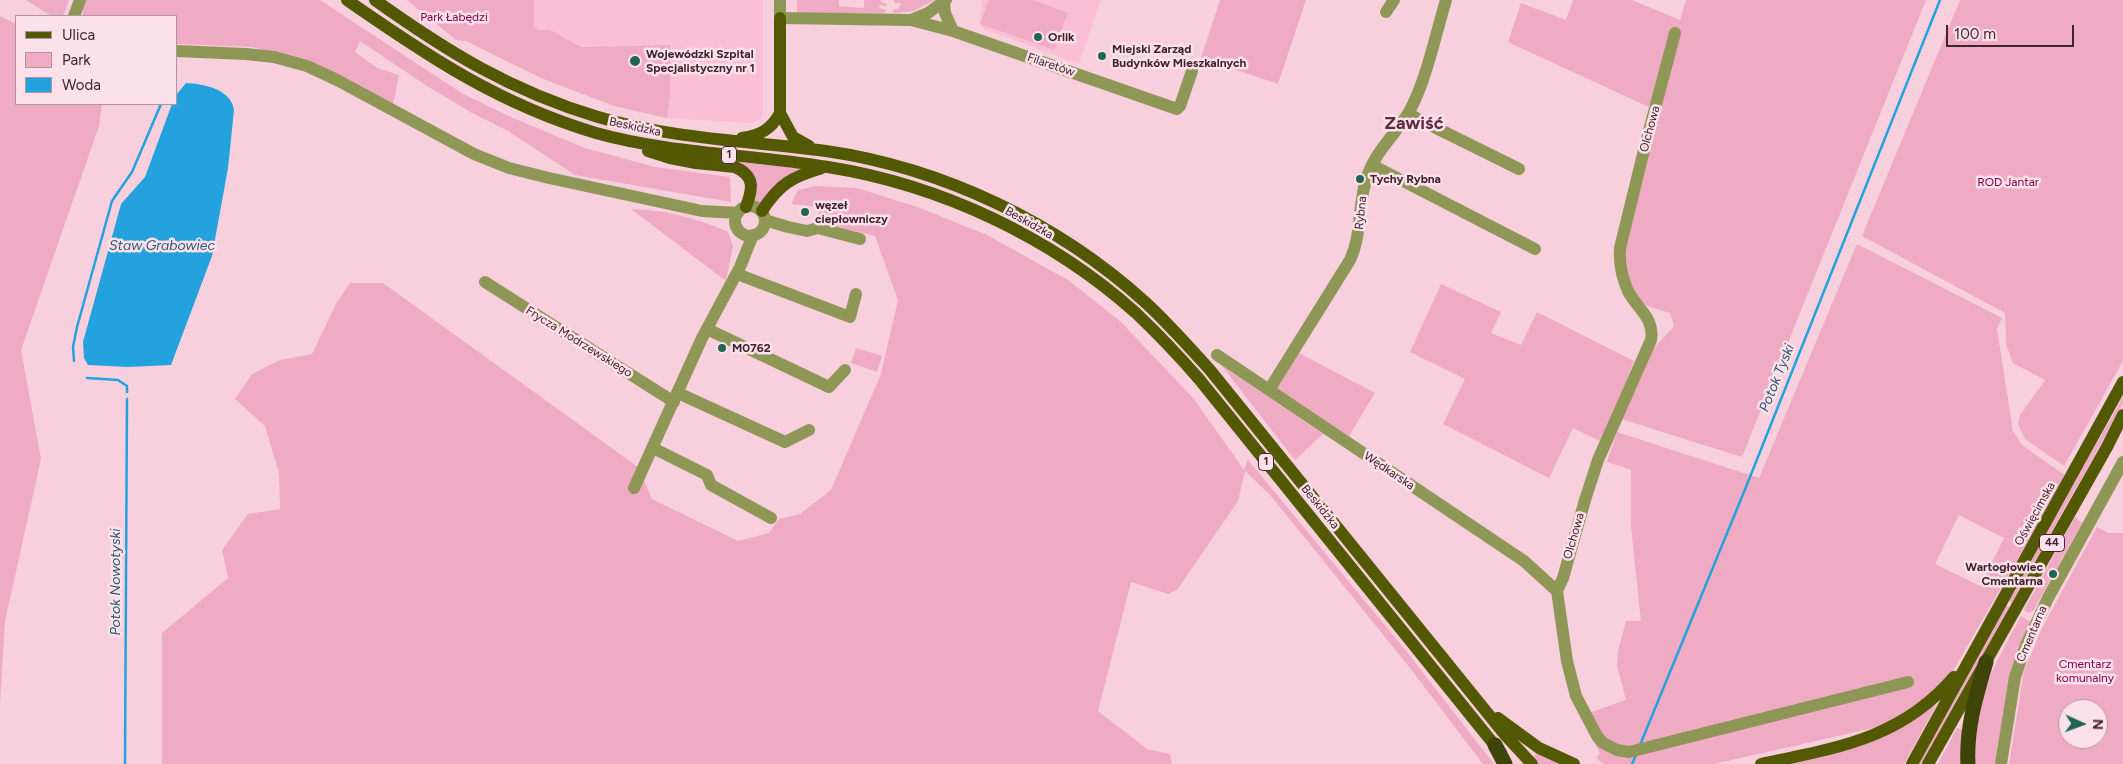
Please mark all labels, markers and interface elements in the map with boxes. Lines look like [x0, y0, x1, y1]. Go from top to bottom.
park label: Park Łabędzi [420, 10, 488, 24]
legend [15, 15, 178, 105]
scale bar [1948, 15, 2076, 47]
text: 100 m [1954, 25, 1996, 43]
text: Ulica [62, 26, 95, 44]
place label: Orlik [1048, 30, 1075, 44]
marker: Orlik [1032, 31, 1044, 43]
place label: Miejski Zarząd Budynków Mieszkalnych [1112, 42, 1246, 70]
place label: Wojewódzki Szpital Specjalistyczny nr 1 [646, 47, 755, 75]
street label: Filaretów [1025, 50, 1077, 80]
marker: Miejski Zarząd Budynków Mieszkalnych [1096, 50, 1108, 62]
text: Park [62, 51, 91, 69]
marker: Wojewódzki Szpital Specjalistyczny nr 1 [628, 54, 642, 68]
text: Woda [62, 76, 101, 94]
street label: Olchowa [1637, 104, 1663, 154]
district label: Zawiść [1385, 113, 1443, 135]
street label: Beskidzka [608, 114, 662, 140]
road number: 1 [722, 146, 736, 164]
place label: Tychy Rybna [1370, 172, 1441, 186]
marker: Tychy Rybna [1354, 173, 1366, 185]
park label: ROD Jantar [1977, 175, 2039, 189]
street label: Rybna [1352, 196, 1370, 230]
place label: węzeł ciepłowniczy [815, 198, 888, 226]
street label: Beskidzka [1002, 204, 1056, 242]
marker: węzeł ciepłowniczy [799, 206, 811, 218]
water label: Staw Grabowiec [109, 238, 215, 254]
street label: Frycza Modrzewskiego [523, 303, 635, 381]
place label: M0762 [732, 341, 771, 355]
marker: M0762 [716, 342, 728, 354]
water label: Potok Tyski [1756, 342, 1798, 414]
street label: Wędkarska [1361, 449, 1417, 493]
road number: 1 [1258, 454, 1274, 471]
street label: Oświęcimska [2012, 480, 2058, 548]
street label: Beskidzka [1298, 482, 1342, 532]
street label: Olchowa [1561, 511, 1587, 561]
water label: Potok Nowotyski [108, 528, 124, 636]
road number: 44 [2040, 534, 2064, 552]
place label: Wartogłowiec Cmentarna [1965, 560, 2043, 588]
marker: Wartogłowiec Cmentarna [2047, 568, 2059, 580]
street label: Cmentarna [2014, 604, 2050, 664]
park label: Cmentarz komunalny [2056, 657, 2114, 685]
north arrow [2058, 699, 2108, 749]
text: N [2089, 719, 2106, 730]

